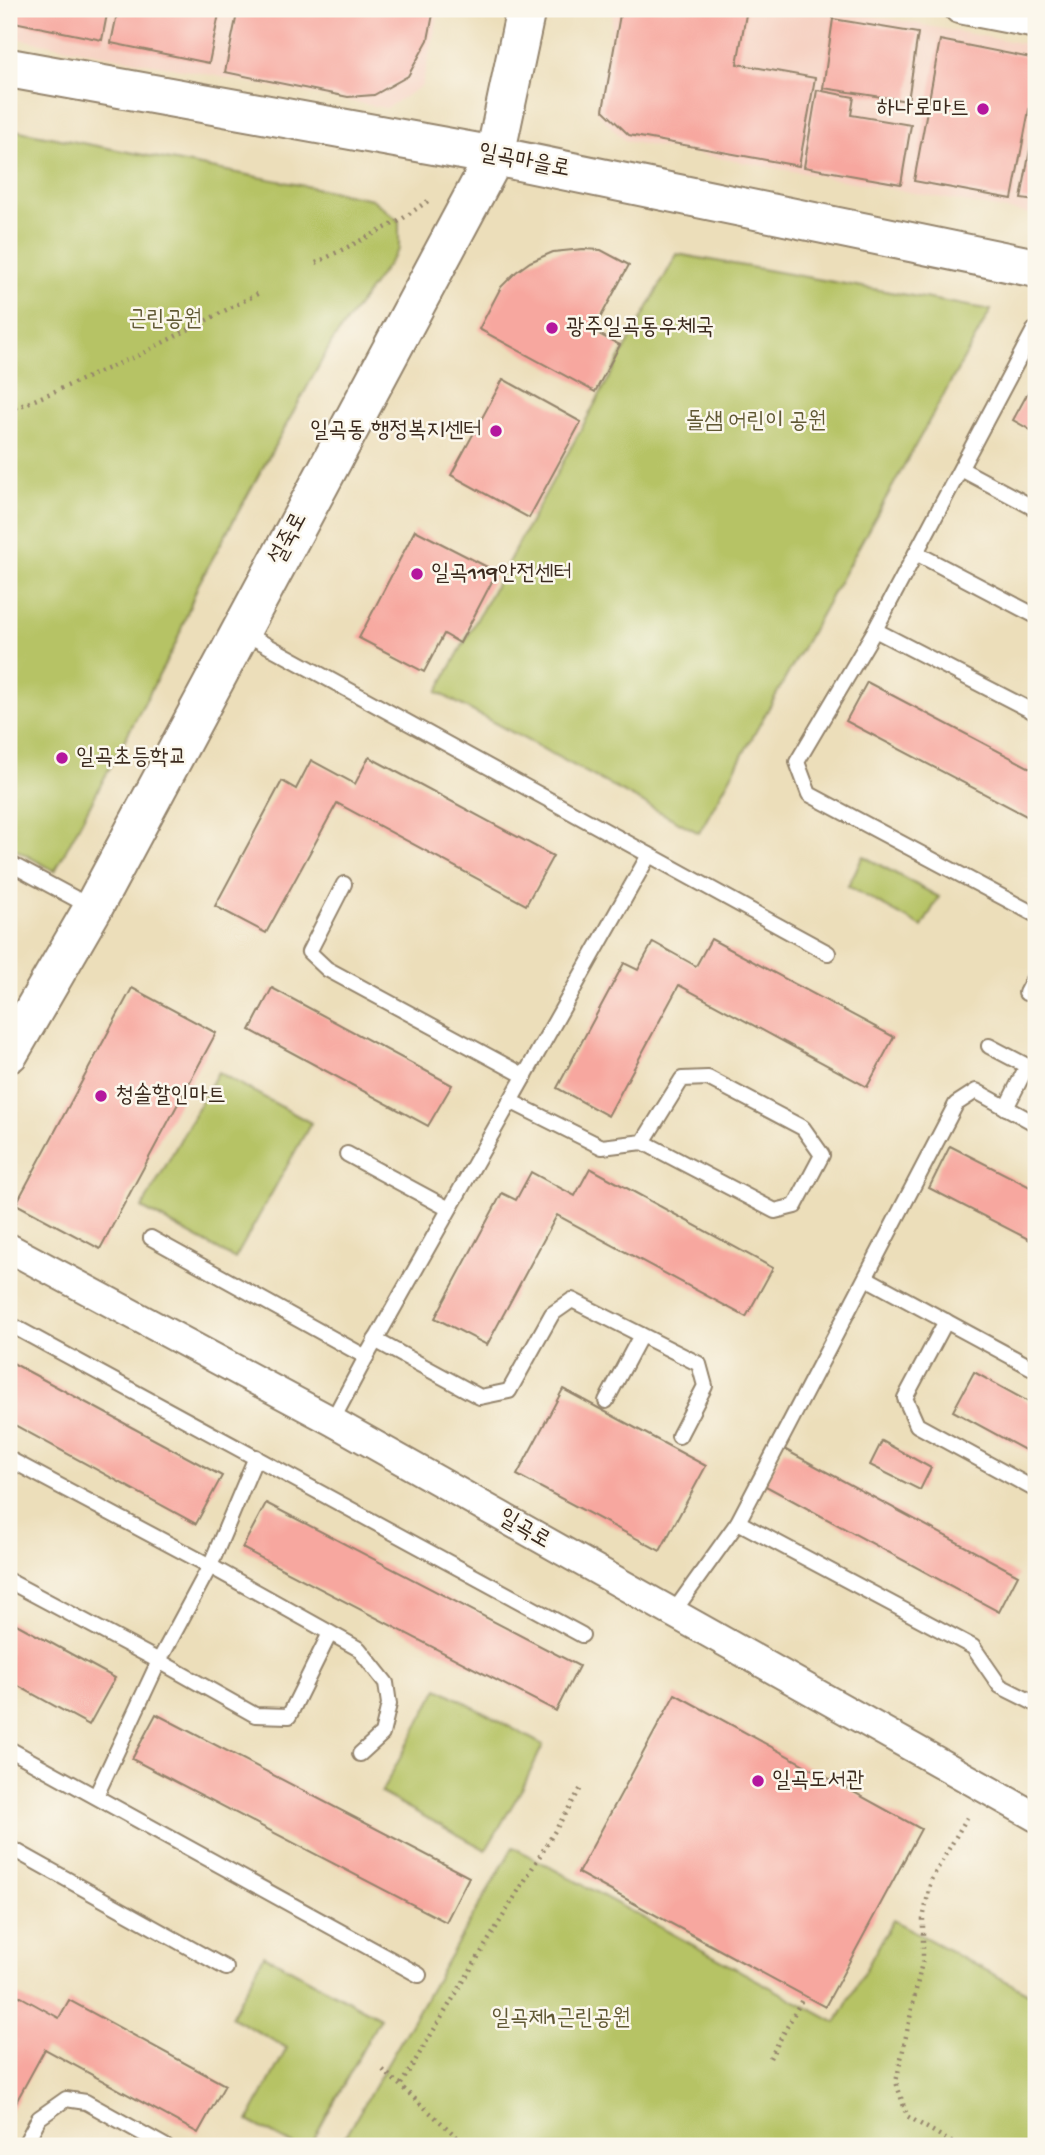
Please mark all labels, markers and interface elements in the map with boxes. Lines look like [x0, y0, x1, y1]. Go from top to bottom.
place label: 하나로마트 [876, 96, 969, 123]
marker: 하나로마트 [975, 101, 991, 117]
street label: 일곡마을로 [476, 140, 572, 184]
park label: 근린공원 [128, 307, 202, 334]
place label: 광주일곡동우체국 [566, 315, 714, 342]
marker: 광주일곡동우체국 [544, 320, 560, 336]
park label: 돌샘 어린이 공원 [686, 409, 826, 436]
place label: 일곡동 행정복지센터 [310, 418, 482, 445]
marker: 일곡동 행정복지센터 [488, 423, 504, 439]
street label: 설죽로 [264, 508, 314, 570]
place label: 일곡119안전센터 [431, 561, 572, 588]
marker: 일곡119안전센터 [409, 566, 425, 582]
place label: 일곡초등학교 [76, 745, 187, 772]
marker: 일곡초등학교 [54, 750, 70, 766]
place label: 청솔할인마트 [115, 1082, 226, 1110]
marker: 청솔할인마트 [93, 1088, 109, 1104]
street label: 일곡로 [493, 1504, 555, 1556]
place label: 일곡도서관 [772, 1768, 865, 1795]
marker: 일곡도서관 [750, 1773, 766, 1789]
park label: 일곡제1근린공원 [492, 2006, 630, 2033]

